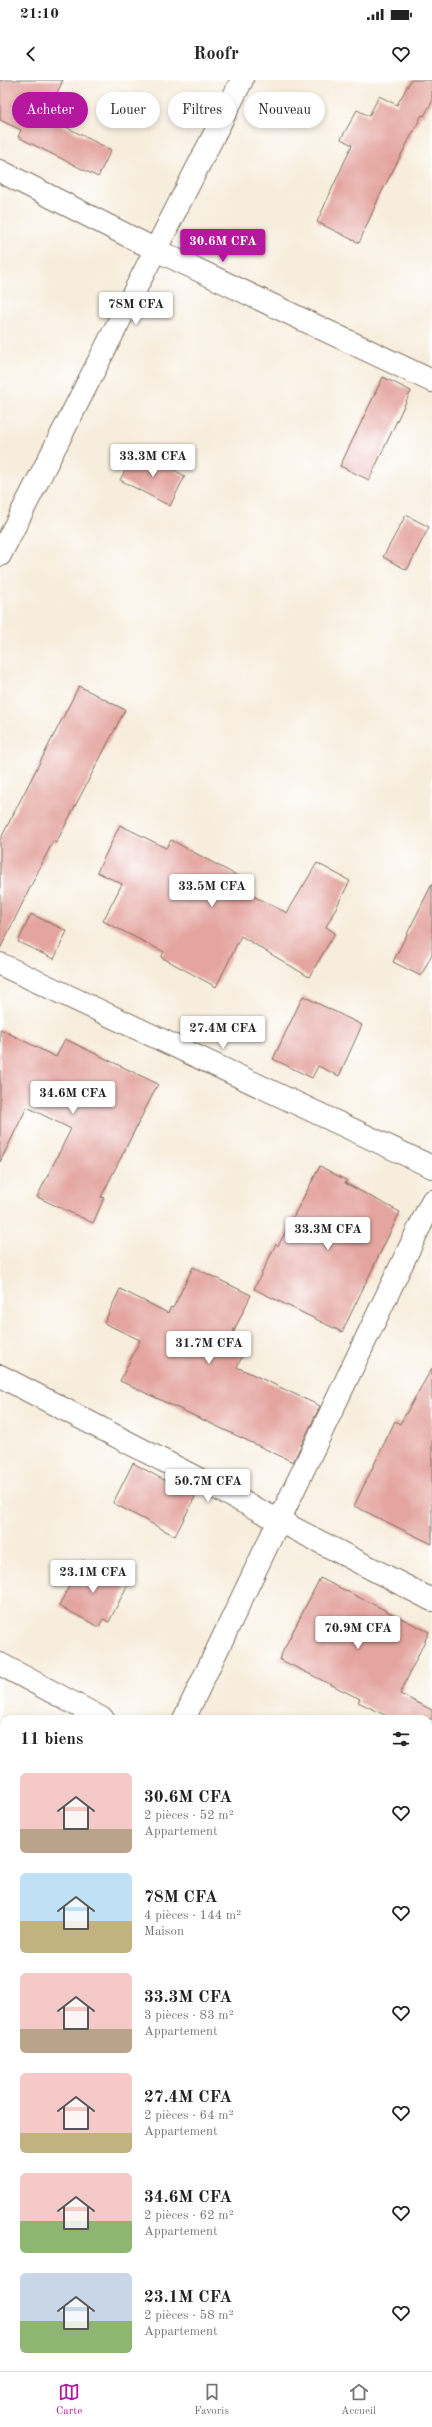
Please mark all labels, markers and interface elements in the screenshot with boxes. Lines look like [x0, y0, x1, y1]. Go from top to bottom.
text: 21:10 [20, 7, 59, 22]
icon: back [20, 43, 42, 65]
icon: heart [390, 43, 412, 65]
text: Roofr [193, 45, 239, 63]
chip: Acheter [12, 92, 88, 128]
chip: Louer [96, 92, 160, 128]
chip: Filtres [168, 92, 236, 128]
chip: Nouveau [244, 92, 325, 128]
pin: 30.6M CFA [177, 229, 269, 263]
text: 30.6M CFA [189, 235, 257, 248]
pin: 78M CFA [99, 292, 173, 326]
text: 78M CFA [108, 298, 164, 311]
pin: 33.3M CFA [107, 444, 199, 478]
text: 33.3M CFA [119, 450, 187, 463]
pin: 33.5M CFA [166, 874, 258, 908]
text: 33.5M CFA [178, 880, 246, 893]
pin: 27.4M CFA [177, 1016, 269, 1050]
text: 27.4M CFA [189, 1022, 257, 1035]
pin: 34.6M CFA [27, 1081, 119, 1115]
text: 34.6M CFA [39, 1087, 107, 1100]
pin: 33.3M CFA [282, 1217, 374, 1251]
text: 33.3M CFA [294, 1223, 362, 1236]
pin: 31.7M CFA [163, 1331, 255, 1365]
text: 31.7M CFA [175, 1337, 243, 1350]
pin: 50.7M CFA [162, 1469, 254, 1503]
text: 50.7M CFA [174, 1475, 242, 1488]
pin: 23.1M CFA [47, 1560, 139, 1594]
text: 23.1M CFA [59, 1566, 127, 1579]
pin: 70.9M CFA [312, 1616, 404, 1650]
text: 70.9M CFA [324, 1622, 392, 1635]
icon: filters [390, 1728, 412, 1750]
text: 11 biens [20, 1731, 83, 1748]
icon: home [52, 1789, 100, 1837]
text: 30.6M CFA [144, 1789, 232, 1806]
icon: heart [390, 1802, 412, 1824]
text: 2 pièces · 52 m² [144, 1809, 234, 1822]
text: Appartement [144, 1825, 218, 1838]
icon: home [52, 1889, 100, 1937]
text: 78M CFA [144, 1889, 218, 1906]
icon: heart [390, 1902, 412, 1924]
text: 4 pièces · 144 m² [144, 1909, 241, 1922]
text: Maison [144, 1925, 184, 1938]
icon: home [52, 1989, 100, 2037]
text: 33.3M CFA [144, 1989, 232, 2006]
icon: heart [390, 2002, 412, 2024]
text: 3 pièces · 83 m² [144, 2009, 234, 2022]
text: Appartement [144, 2025, 218, 2038]
icon: home [52, 2089, 100, 2137]
text: 27.4M CFA [144, 2089, 232, 2106]
icon: heart [390, 2102, 412, 2124]
text: 2 pièces · 64 m² [144, 2109, 234, 2122]
text: Appartement [144, 2125, 218, 2138]
icon: home [52, 2189, 100, 2237]
text: 34.6M CFA [144, 2189, 232, 2206]
icon: heart [390, 2202, 412, 2224]
text: 2 pièces · 62 m² [144, 2209, 234, 2222]
text: Appartement [144, 2225, 218, 2238]
icon: home [52, 2289, 100, 2337]
text: 23.1M CFA [144, 2289, 232, 2306]
icon: heart [390, 2302, 412, 2324]
text: 2 pièces · 58 m² [144, 2309, 234, 2322]
text: Appartement [144, 2325, 218, 2338]
tab: Carte [56, 2381, 82, 2419]
tab: Favoris [194, 2381, 229, 2419]
tab: Accueil [341, 2381, 376, 2419]

